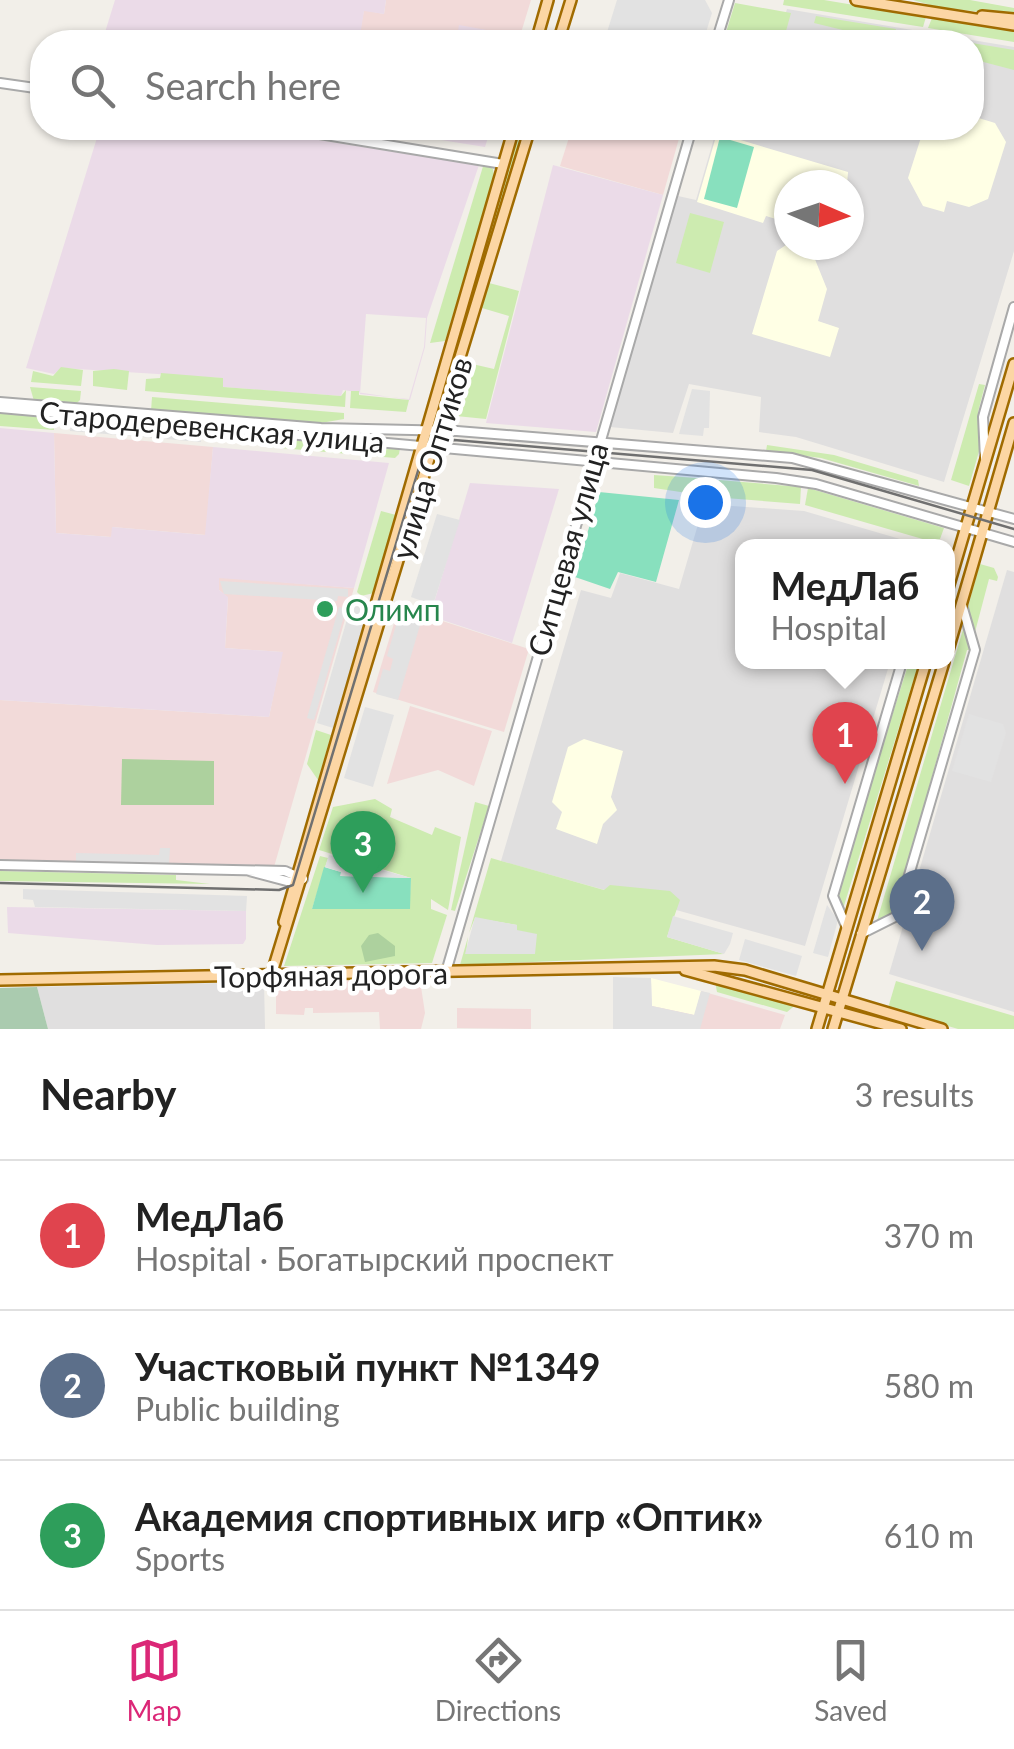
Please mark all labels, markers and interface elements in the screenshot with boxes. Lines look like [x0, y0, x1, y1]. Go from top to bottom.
search box [30, 30, 984, 140]
icon: search [65, 58, 120, 113]
text: Search here [145, 62, 341, 108]
north arrow [774, 170, 864, 260]
street label: улица Оптиков [383, 353, 479, 563]
street label: Стародеревенская улица [38, 393, 386, 459]
street label: Ситцевая улица [519, 438, 615, 660]
your location [680, 477, 731, 528]
popup [735, 539, 955, 669]
text: МедЛаб [770, 562, 920, 608]
place label: Олимп [345, 591, 441, 627]
marker: Олимп [314, 598, 336, 620]
text: Hospital [770, 608, 887, 647]
pin: 1 [812, 702, 878, 784]
pin: 3 [330, 810, 396, 893]
pin: 2 [890, 868, 954, 951]
street label: Торфяная дорога [214, 954, 448, 994]
text: Nearby [40, 1069, 177, 1119]
text: 3 results [855, 1075, 974, 1114]
text: МедЛаб [135, 1193, 284, 1239]
text: 1 [63, 1216, 82, 1255]
text: 370 m [884, 1216, 974, 1255]
text: Hospital · Богатырский проспект [135, 1239, 614, 1278]
text: Участковый пункт №1349 [135, 1343, 601, 1389]
text: 2 [63, 1366, 82, 1405]
text: 580 m [884, 1366, 974, 1405]
text: Public building [135, 1389, 340, 1428]
text: Академия спортивных игр «Оптик» [135, 1493, 764, 1539]
text: 3 [63, 1516, 82, 1555]
text: 610 m [884, 1516, 974, 1555]
text: Sports [135, 1539, 225, 1578]
tab: Map [127, 1633, 182, 1727]
tab: Directions [435, 1633, 561, 1727]
tab: Saved [814, 1633, 887, 1727]

